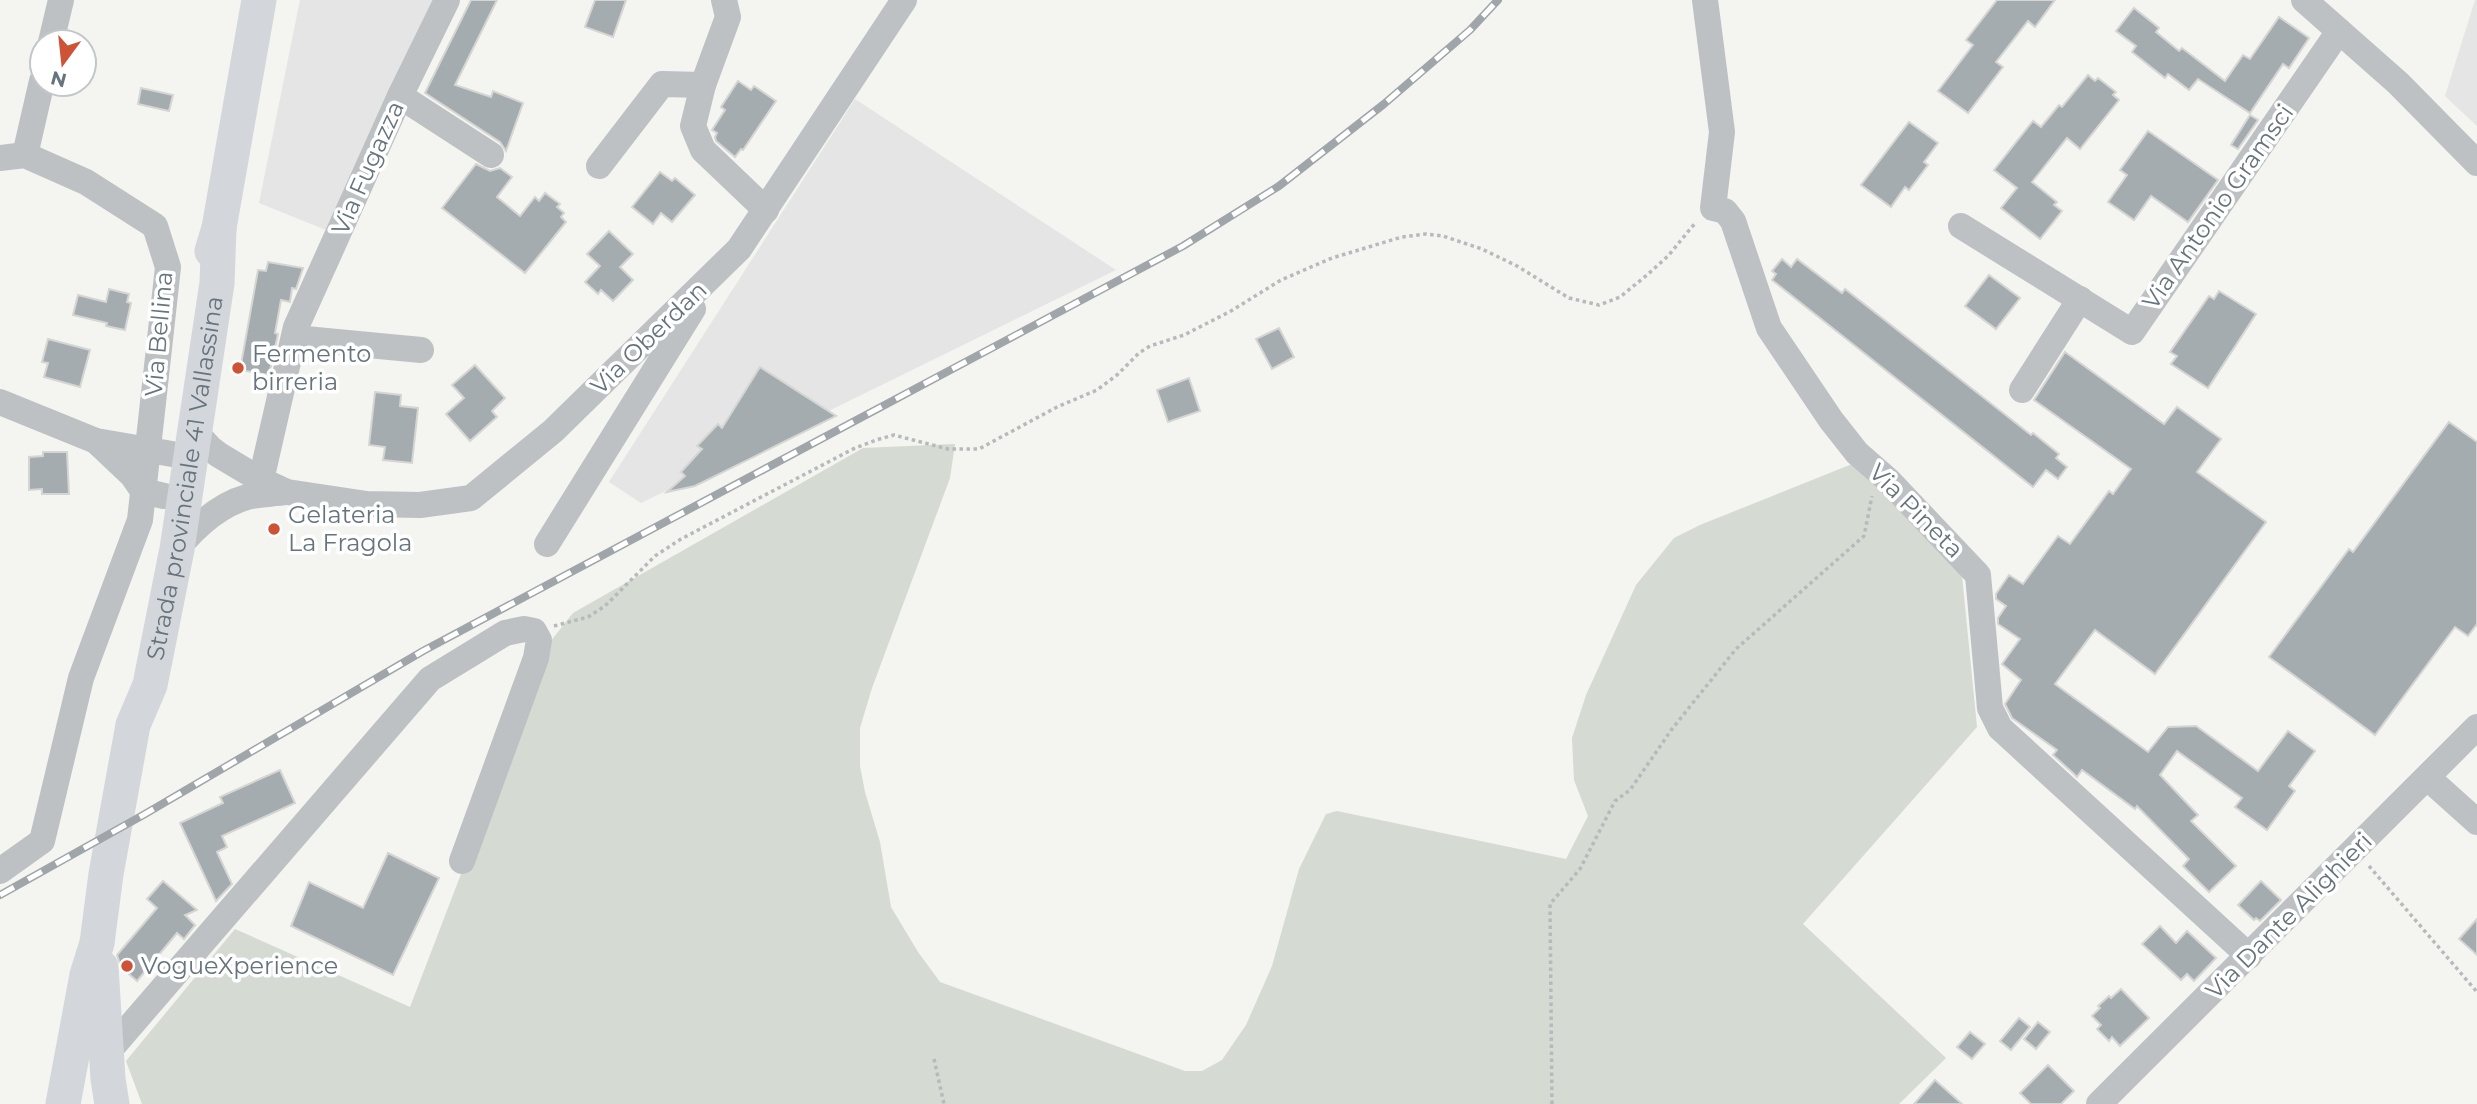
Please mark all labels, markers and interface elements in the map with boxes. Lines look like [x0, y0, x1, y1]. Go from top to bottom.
north arrow [28, 28, 98, 98]
text: N [48, 66, 69, 92]
street label: Via Fugazza [325, 96, 410, 239]
street label: Via Antonio Gramsci [2136, 99, 2299, 315]
street label: Via Bellina [139, 270, 178, 398]
street label: Via Oberdan [585, 275, 713, 400]
street label: Strada provinciale 41 Vallassina [140, 294, 229, 663]
place label: Fermento birreria [252, 339, 371, 396]
marker: Fermento birreria [230, 360, 246, 376]
street label: Via Pineta [1863, 458, 1969, 564]
place label: Gelateria La Fragola [288, 500, 412, 557]
marker: Gelateria La Fragola [266, 521, 282, 537]
street label: Via Dante Alighieri [2199, 826, 2378, 1005]
place label: VogueXperience [141, 951, 338, 980]
marker: VogueXperience [119, 958, 135, 974]

